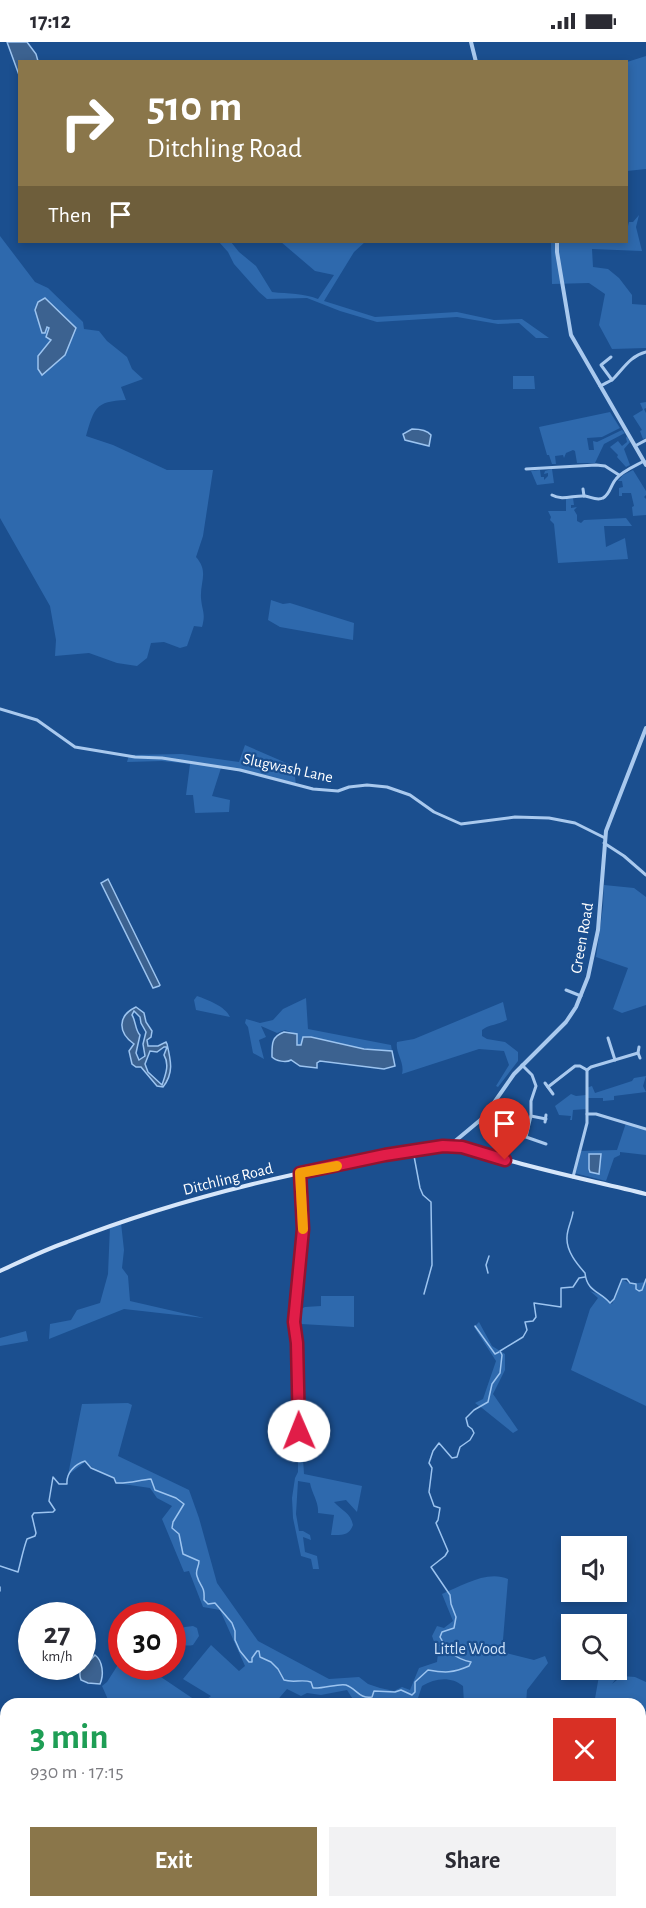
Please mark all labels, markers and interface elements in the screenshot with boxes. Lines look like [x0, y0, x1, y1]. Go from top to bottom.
text: 17:12 [30, 10, 71, 32]
icon: right [48, 84, 126, 162]
text: 510 m [147, 86, 242, 128]
text: Ditchling Road [147, 135, 302, 162]
icon: arrive [104, 198, 137, 231]
text: Then [48, 204, 92, 226]
street label: Slugwash Lane [242, 751, 334, 785]
street label: Green Road [568, 901, 596, 975]
pin [479, 1098, 530, 1160]
icon: arrive [488, 1107, 521, 1140]
street label: Ditchling Road [181, 1160, 275, 1198]
position arrow [267, 1399, 331, 1463]
map controls [561, 1536, 627, 1680]
button: sound [561, 1536, 627, 1602]
speed limit sign: 30 [108, 1602, 186, 1680]
button: search [561, 1614, 627, 1680]
text: 27 [43, 1619, 71, 1649]
park label: Little Wood [434, 1641, 506, 1657]
text: km/h [42, 1649, 72, 1664]
button: close [553, 1718, 616, 1781]
text: 3 min [30, 1719, 108, 1755]
text: 930 m · 17:15 [30, 1762, 124, 1782]
button: Exit [30, 1827, 317, 1896]
button: Share [329, 1827, 616, 1896]

